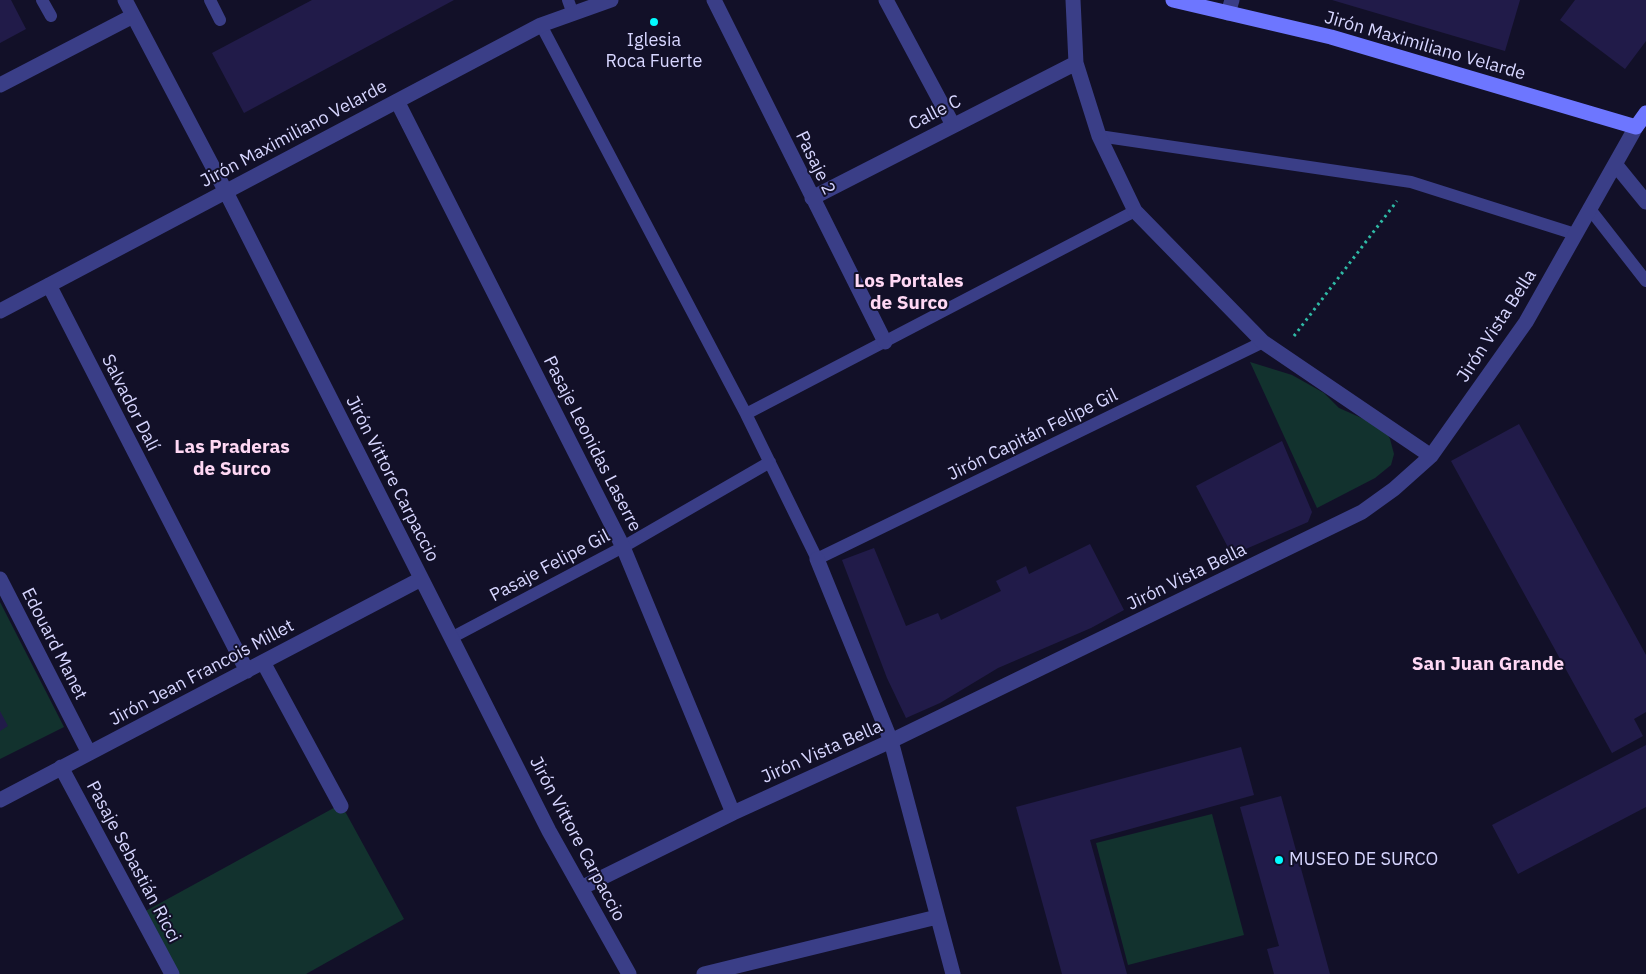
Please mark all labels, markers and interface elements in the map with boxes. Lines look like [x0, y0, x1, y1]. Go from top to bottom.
street label: Jirón Maximiliano Velarde [1322, 7, 1528, 85]
marker: Iglesia Roca Fuerte [648, 16, 660, 28]
place label: Iglesia Roca Fuerte [606, 30, 702, 72]
street label: Jirón Maximiliano Velarde [197, 76, 391, 192]
street label: Calle C [905, 91, 965, 135]
street label: Pasaje 2 [790, 128, 840, 198]
street label: Jirón Vista Bella [1453, 266, 1541, 386]
district label: Los Portales de Surco [854, 271, 964, 315]
street label: Salvador Dalí [96, 351, 164, 455]
street label: Pasaje Leonidas Laserre [538, 353, 646, 535]
street label: Jirón Capitán Felipe Gil [945, 384, 1121, 486]
street label: Jirón Vittore Carpaccio [341, 392, 443, 566]
district label: Las Praderas de Surco [174, 437, 290, 481]
street label: Pasaje Felipe Gil [486, 525, 614, 607]
street label: Jirón Vista Bella [1124, 539, 1250, 615]
street label: Edouard Manet [17, 585, 91, 703]
street label: Jirón Jean Francois Millet [106, 615, 298, 731]
district label: San Juan Grande [1412, 654, 1564, 676]
street label: Jirón Vista Bella [758, 716, 886, 788]
street label: Jirón Vittore Carpaccio [524, 753, 630, 925]
street label: Pasaje Sebastián Ricci [81, 778, 185, 946]
place label: MUSEO DE SURCO [1289, 849, 1438, 871]
marker: MUSEO DE SURCO [1273, 854, 1285, 866]

